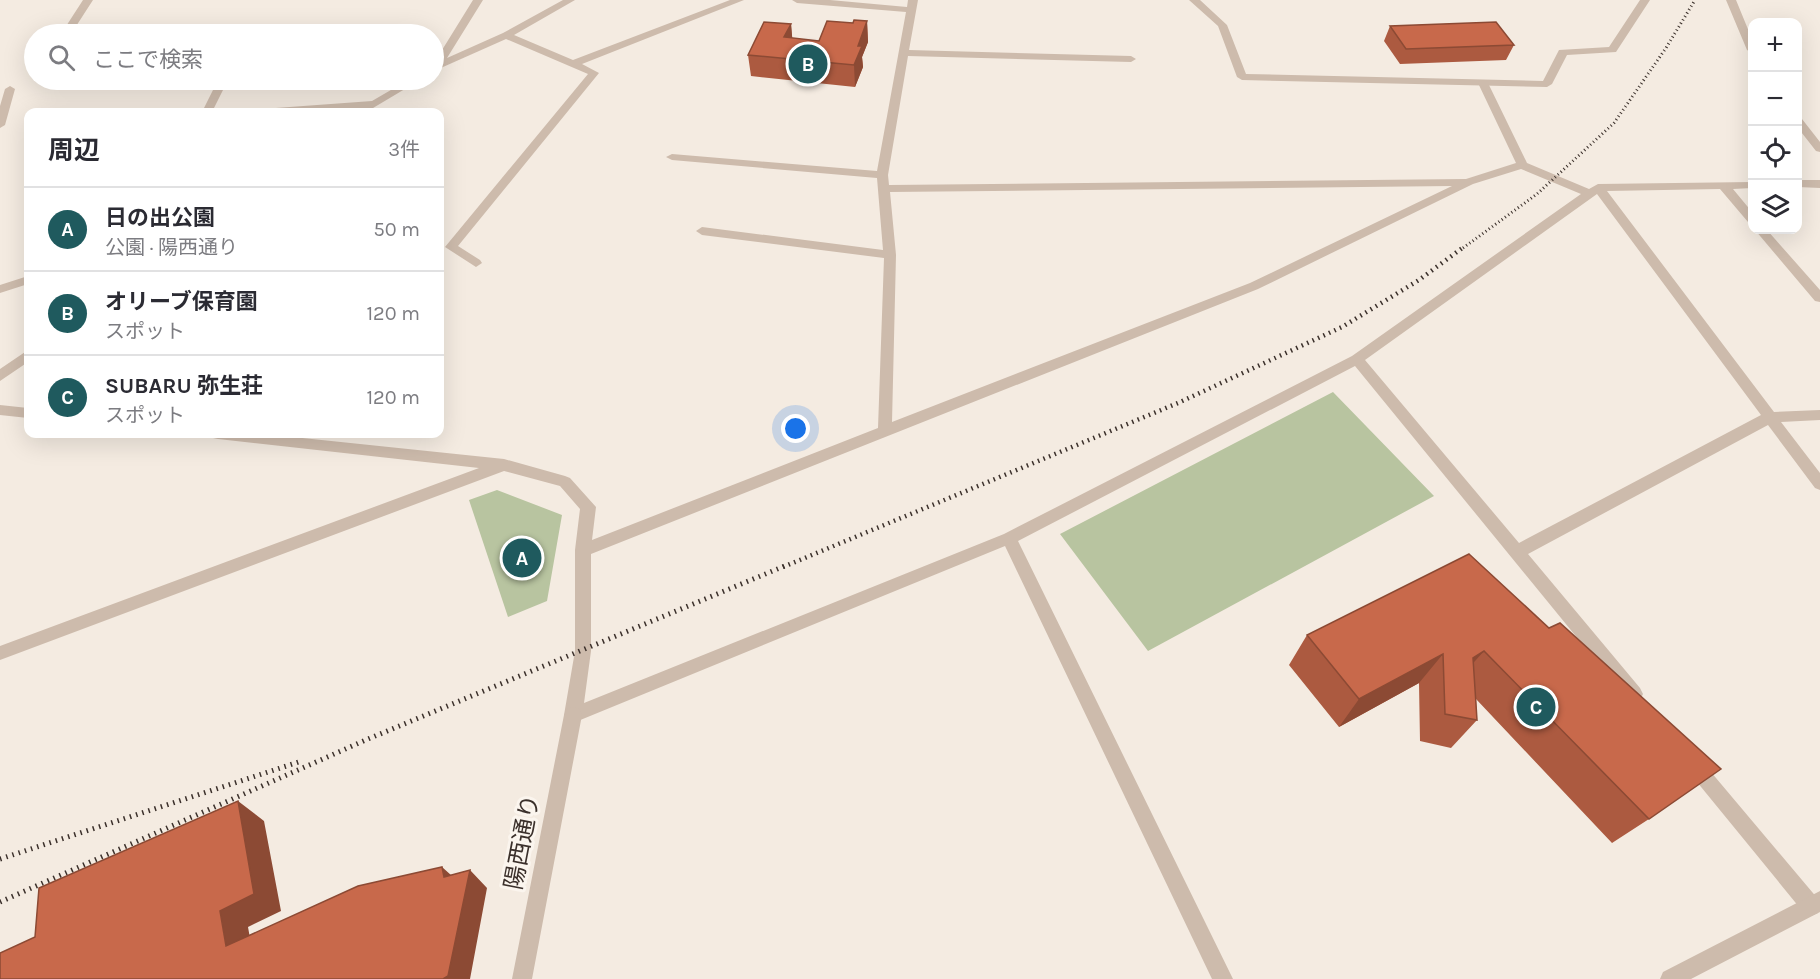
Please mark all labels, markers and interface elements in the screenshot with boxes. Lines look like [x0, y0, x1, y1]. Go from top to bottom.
map controls [1748, 18, 1802, 234]
button: + [1748, 18, 1802, 72]
search box [24, 24, 444, 90]
icon: search [45, 41, 78, 74]
pin: B [788, 42, 828, 86]
text: ここで検索 [93, 47, 203, 73]
button: − [1748, 72, 1802, 126]
button: locate [1748, 126, 1802, 180]
text: 周辺 [48, 135, 100, 166]
text: 3件 [388, 138, 420, 161]
button: layers [1748, 180, 1802, 234]
text: 日の出公園 [105, 205, 215, 231]
text: A [61, 218, 74, 241]
text: 50 m [373, 218, 420, 241]
text: 公園 · 陽西通り [105, 236, 238, 259]
text: オリーブ保育園 [105, 289, 258, 315]
text: B [61, 302, 74, 325]
text: 120 m [366, 302, 420, 325]
text: スポット [105, 320, 185, 343]
text: SUBARU 弥生荘 [105, 373, 263, 399]
text: C [61, 386, 74, 409]
text: 120 m [366, 386, 420, 409]
text: スポット [105, 404, 185, 427]
your location [781, 414, 810, 443]
pin: A [502, 536, 542, 580]
pin: C [1516, 684, 1556, 730]
street label: 陽西通り [499, 792, 545, 892]

